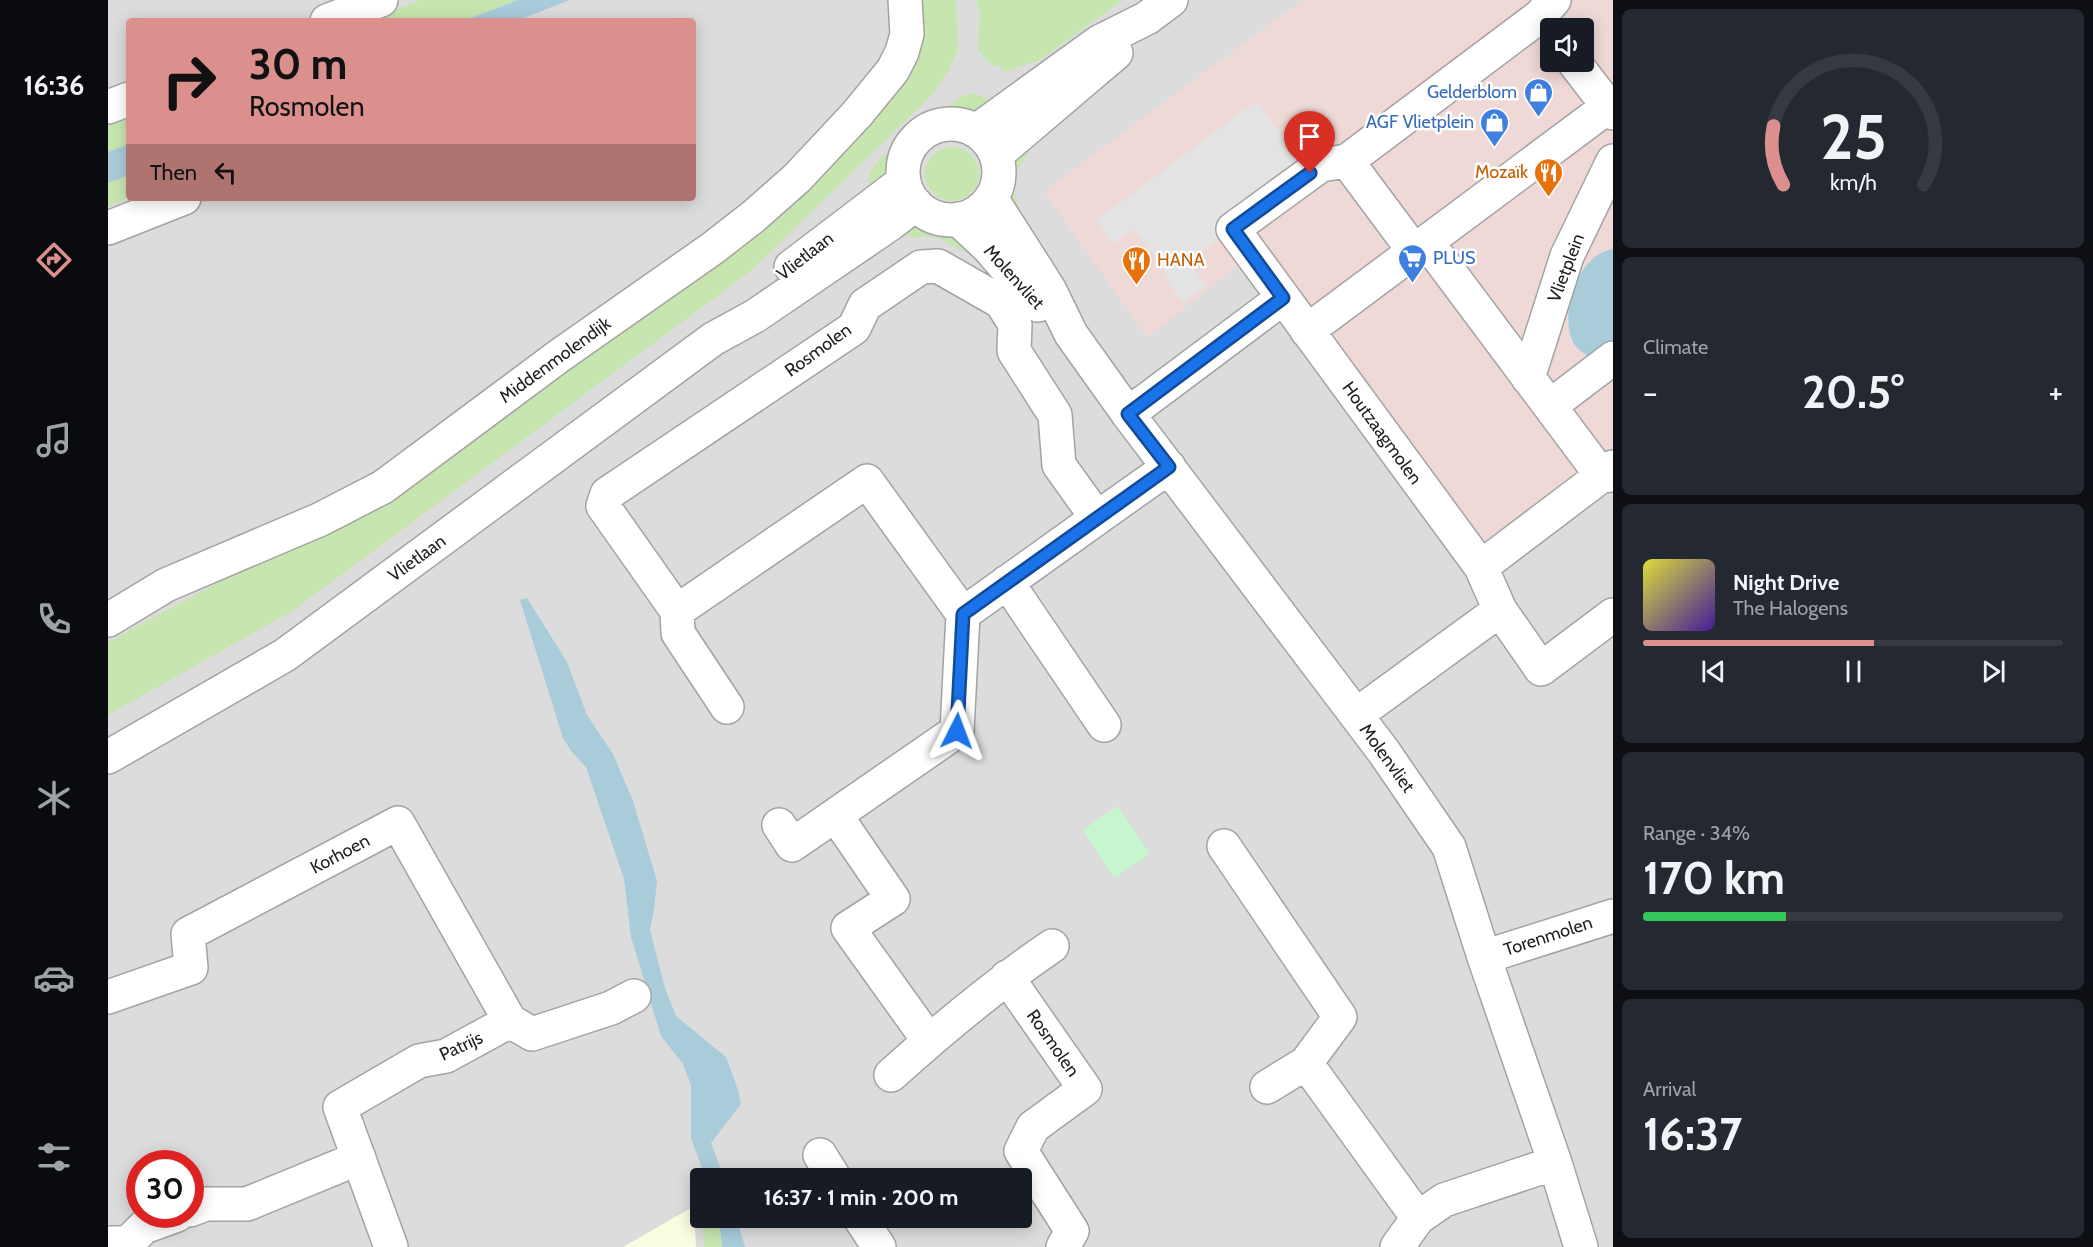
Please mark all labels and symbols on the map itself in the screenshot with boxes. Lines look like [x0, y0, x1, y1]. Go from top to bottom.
shop icon: Gelderblom [1522, 76, 1554, 118]
place label: Gelderblom [1427, 81, 1517, 103]
shop icon: AGF Vlietplein [1479, 106, 1511, 148]
pin [1284, 111, 1335, 173]
place label: AGF Vlietplein [1366, 111, 1474, 133]
restaurant icon: Mozaïk [1533, 156, 1565, 198]
place label: Mozaïk [1475, 161, 1529, 183]
street label: Vlietlaan [772, 227, 838, 285]
street label: Vlietplein [1543, 231, 1589, 305]
street label: Molenvliet [979, 240, 1049, 314]
supermarket icon: PLUS [1396, 242, 1428, 284]
restaurant icon: HANA [1120, 244, 1152, 286]
place label: PLUS [1433, 247, 1476, 269]
place label: HANA [1157, 249, 1205, 271]
street label: Middenmolendijk [495, 312, 616, 408]
street label: Rosmolen [780, 318, 856, 382]
street label: Houtzaagmolen [1337, 377, 1427, 489]
street label: Vlietlaan [384, 530, 450, 586]
position arrow [925, 699, 989, 763]
street label: Molenvliet [1355, 719, 1419, 797]
street label: Korhoen [307, 829, 373, 879]
street label: Torenmolen [1501, 911, 1595, 961]
street label: Rosmolen [1022, 1005, 1084, 1081]
street label: Patrijs [436, 1026, 486, 1066]
speed limit sign: 30 [126, 1150, 204, 1228]

